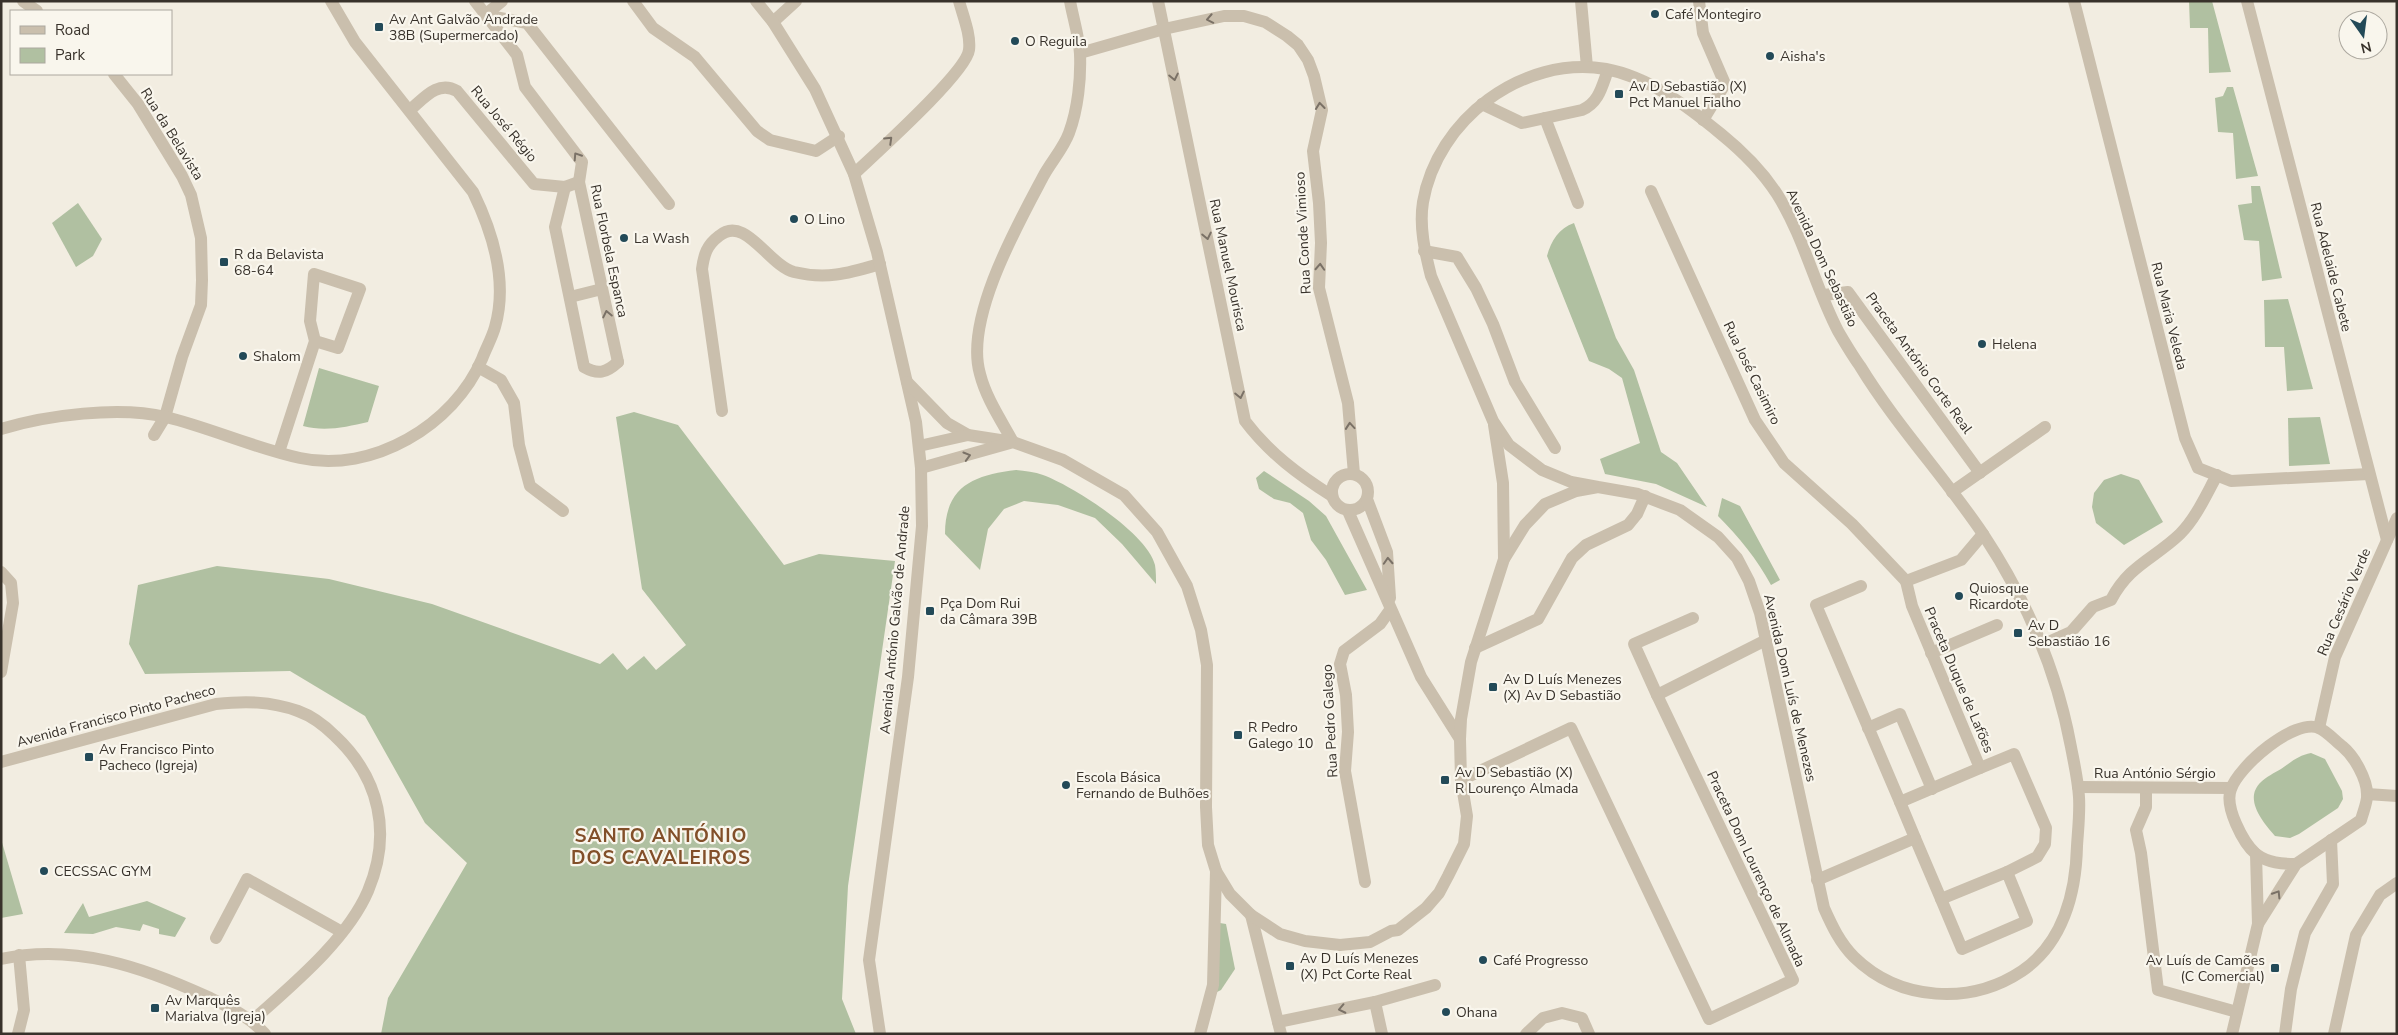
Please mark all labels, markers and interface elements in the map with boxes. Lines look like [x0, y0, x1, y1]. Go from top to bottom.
place label: Café Montegiro [1665, 5, 1761, 24]
marker: Café Montegiro [1649, 8, 1661, 20]
legend [10, 10, 172, 75]
place label: Av Ant Galvão Andrade 38B (Supermercado) [389, 10, 538, 45]
north arrow [2338, 10, 2388, 60]
one-way arrow [1205, 13, 1214, 24]
text: Road [55, 20, 90, 40]
marker: Av Ant Galvão Andrade 38B (Supermercado) [373, 21, 385, 33]
place label: O Reguila [1025, 32, 1087, 51]
marker: O Reguila [1009, 35, 1021, 47]
text: N [2359, 37, 2373, 58]
text: Park [55, 45, 85, 65]
place label: Aisha's [1780, 47, 1826, 66]
marker: Aisha's [1764, 50, 1776, 62]
one-way arrow [1168, 72, 1179, 81]
place label: Av D Sebastião (X) Pct Manuel Fialho [1629, 77, 1747, 112]
street label: Rua José Régio [466, 82, 542, 166]
street label: Rua da Belavista [136, 84, 208, 184]
marker: Av D Sebastião (X) Pct Manuel Fialho [1613, 88, 1625, 100]
one-way arrow [1315, 102, 1326, 110]
one-way arrow [884, 137, 893, 146]
one-way arrow [574, 153, 584, 162]
street label: Rua Conde Vimioso [1290, 171, 1316, 295]
street label: Rua Florbela Espanca [586, 183, 632, 319]
street label: Avenida Dom Sebastião [1782, 186, 1862, 330]
street label: Rua Manuel Mourisca [1205, 197, 1251, 333]
street label: Rua Adelaide Cabete [2306, 200, 2356, 334]
place label: O Lino [804, 210, 845, 229]
marker: O Lino [788, 213, 800, 225]
place label: La Wash [634, 229, 689, 248]
marker: La Wash [618, 232, 630, 244]
one-way arrow [1201, 232, 1212, 240]
place label: R da Belavista 68-64 [234, 245, 324, 280]
marker: R da Belavista 68-64 [218, 256, 230, 268]
street label: Rua Maria Veleda [2146, 260, 2192, 372]
one-way arrow [1314, 263, 1325, 271]
street label: Praceta António Corte Real [1861, 289, 1977, 438]
one-way arrow [602, 310, 613, 318]
street label: Rua José Casimiro [1719, 318, 1785, 428]
place label: Helena [1992, 335, 2037, 354]
marker: Helena [1976, 338, 1988, 350]
place label: Shalom [253, 347, 301, 366]
marker: Shalom [237, 350, 249, 362]
one-way arrow [1234, 391, 1244, 400]
one-way arrow [1345, 422, 1356, 430]
one-way arrow [963, 452, 971, 462]
street label: Avenida António Galvão de Andrade [876, 505, 914, 735]
street label: Rua Cesário Verde [2313, 545, 2375, 659]
one-way arrow [1382, 557, 1393, 565]
place label: Quiosque Ricardote [1969, 579, 2029, 614]
marker: Quiosque Ricardote [1953, 590, 1965, 602]
street label: Avenida Dom Luís de Menezes [1759, 592, 1821, 784]
place label: Pça Dom Rui da Câmara 39B [940, 594, 1037, 629]
street label: Praceta Duque de Lafões [1920, 604, 1998, 756]
marker: Pça Dom Rui da Câmara 39B [924, 605, 936, 617]
place label: Av D Sebastião 16 [2028, 616, 2110, 651]
marker: Av D Sebastião 16 [2012, 627, 2024, 639]
street label: Rua Pedro Galego [1318, 663, 1342, 778]
place label: Av D Luís Menezes (X) Av D Sebastião [1503, 670, 1622, 705]
street label: Avenida Francisco Pinto Pacheco [15, 680, 218, 752]
marker: Av D Luís Menezes (X) Av D Sebastião [1487, 681, 1499, 693]
place label: R Pedro Galego 10 [1248, 718, 1314, 753]
marker: R Pedro Galego 10 [1232, 729, 1244, 741]
place label: Av Francisco Pinto Pacheco (Igreja) [99, 740, 215, 775]
marker: Av Francisco Pinto Pacheco (Igreja) [83, 751, 95, 763]
place label: Av D Sebastião (X) R Lourenço Almada [1455, 763, 1579, 798]
street label: Rua António Sérgio [2094, 764, 2216, 783]
place label: Escola Básica Fernando de Bulhões [1076, 768, 1210, 803]
street label: Praceta Dom Lourenço de Almada [1702, 768, 1810, 970]
marker: Av D Sebastião (X) R Lourenço Almada [1439, 774, 1451, 786]
marker: Escola Básica Fernando de Bulhões [1060, 779, 1072, 791]
district label: SANTO ANTÓNIO DOS CAVALEIROS [571, 823, 751, 871]
place label: CECSSAC GYM [54, 862, 152, 881]
marker: CECSSAC GYM [38, 865, 50, 877]
one-way arrow [2270, 891, 2280, 900]
place label: Av D Luís Menezes (X) Pct Corte Real [1300, 949, 1419, 984]
place label: Café Progresso [1493, 951, 1589, 970]
place label: Av Luís de Camões (C Comercial) [2146, 951, 2265, 986]
marker: Café Progresso [1477, 954, 1489, 966]
marker: Av D Luís Menezes (X) Pct Corte Real [1284, 960, 1296, 972]
marker: Av Luís de Camões (C Comercial) [2269, 962, 2281, 974]
place label: Av Marquês Marialva (Igreja) [165, 991, 266, 1026]
marker: Av Marquês Marialva (Igreja) [149, 1002, 161, 1014]
one-way arrow [1338, 1003, 1347, 1014]
place label: Ohana [1456, 1003, 1497, 1022]
marker: Ohana [1440, 1006, 1452, 1018]

